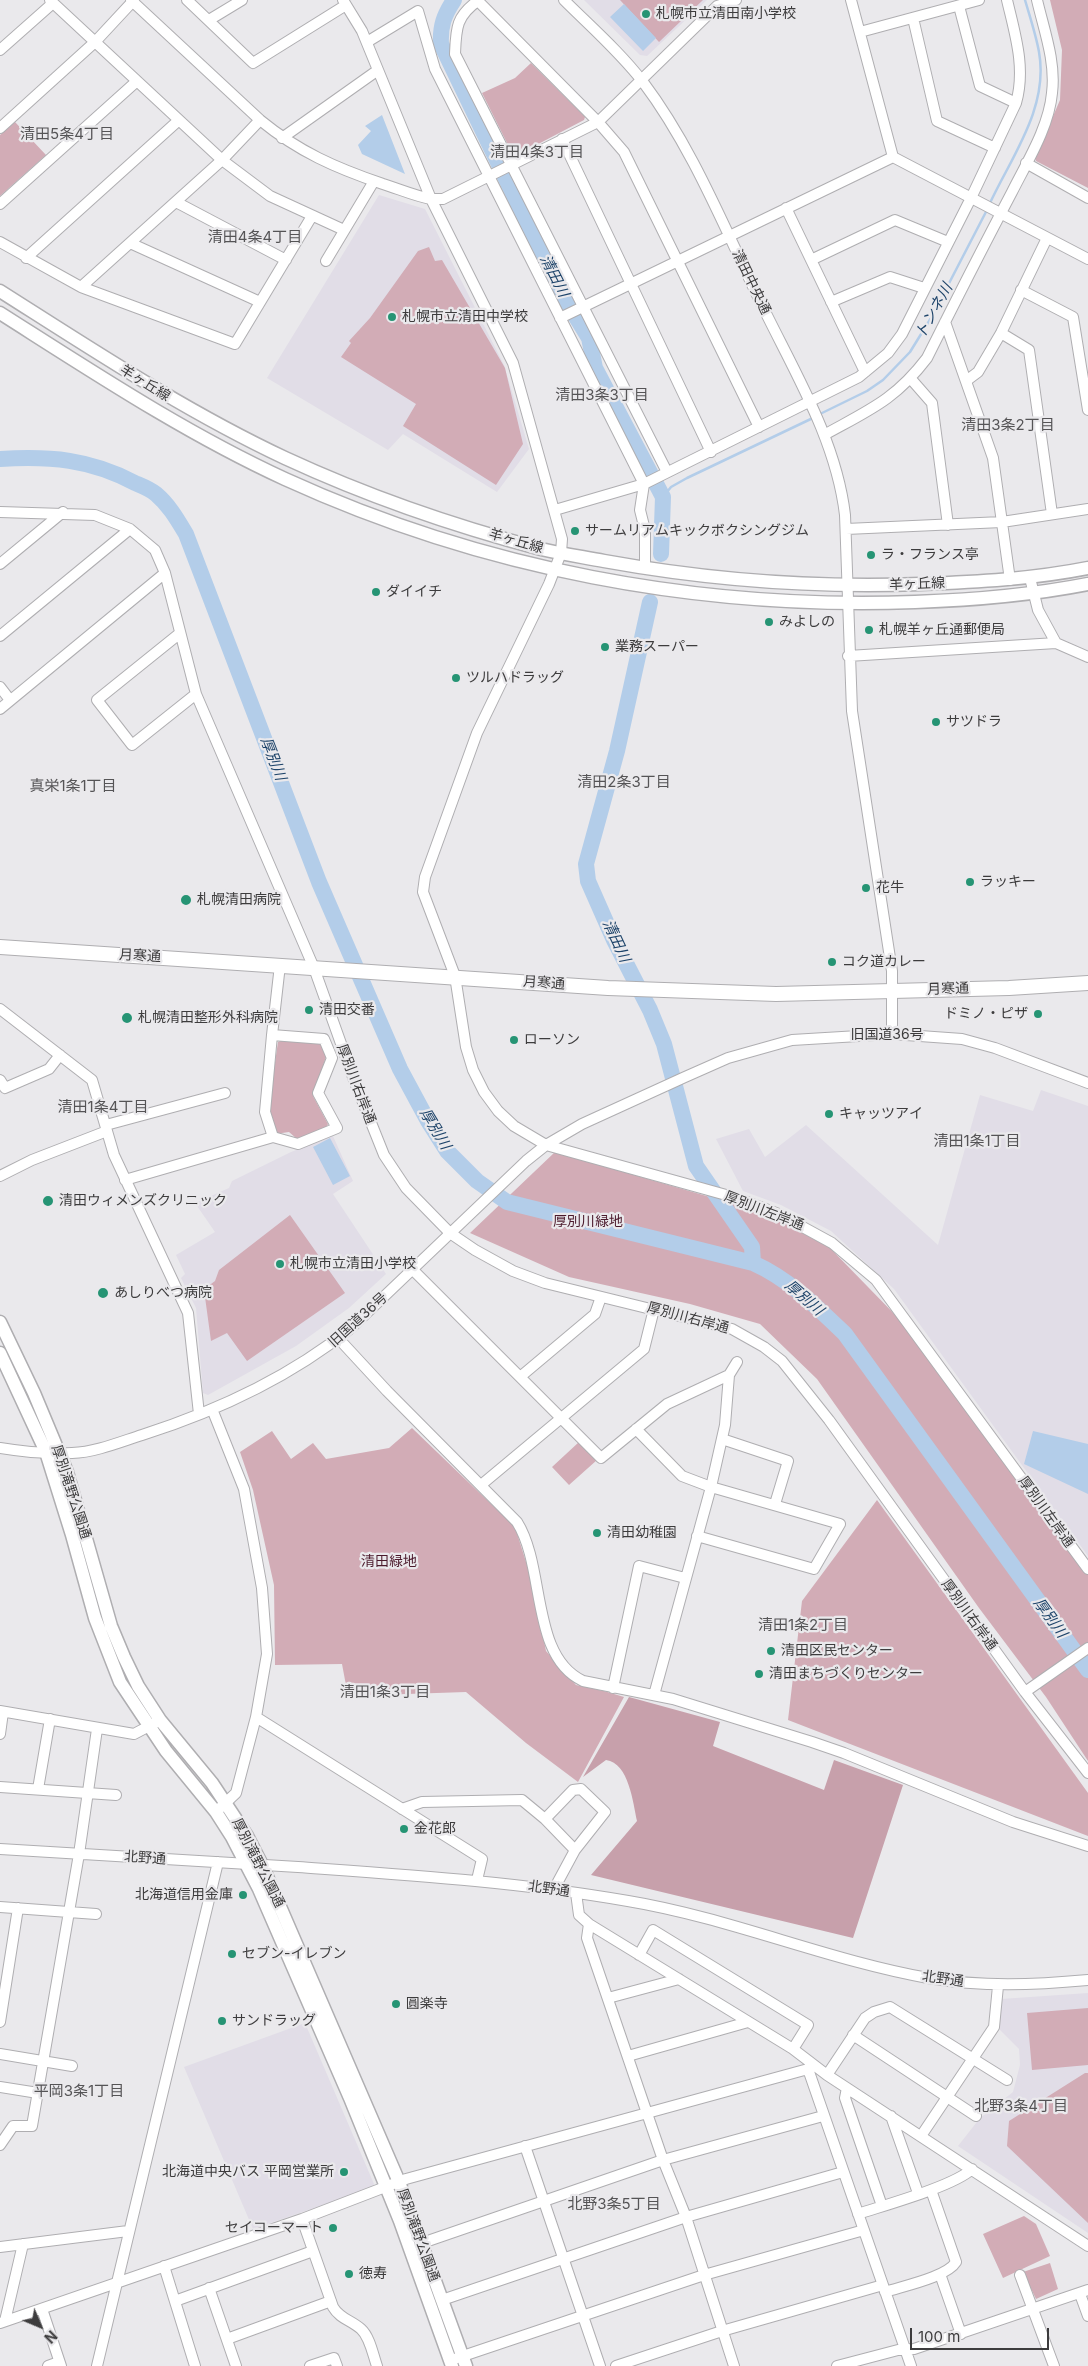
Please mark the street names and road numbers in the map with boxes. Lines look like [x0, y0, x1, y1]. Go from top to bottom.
street label: 清田中央通 [728, 247, 774, 317]
street label: 羊ヶ丘線 [117, 361, 173, 405]
street label: 羊ヶ丘線 [487, 525, 545, 557]
street label: 羊ヶ丘線 [889, 575, 945, 593]
street label: 月寒通 [119, 947, 161, 965]
street label: 月寒通 [522, 973, 566, 993]
street label: 月寒通 [927, 980, 969, 998]
street label: 旧国道36号 [850, 1027, 924, 1043]
street label: 厚別川右岸通 [333, 1042, 379, 1126]
street label: 厚別川左岸通 [722, 1188, 806, 1234]
street label: 旧国道36号 [325, 1289, 391, 1351]
street label: 厚別川右岸通 [645, 1299, 731, 1337]
street label: 厚別滝野公園通 [48, 1443, 94, 1541]
street label: 厚別川左岸通 [1015, 1473, 1077, 1551]
street label: 厚別川右岸通 [938, 1576, 1000, 1654]
street label: 厚別滝野公園通 [228, 1816, 288, 1910]
street label: 北野通 [123, 1848, 167, 1868]
street label: 北野通 [527, 1878, 571, 1900]
street label: 北野通 [921, 1968, 965, 1990]
street label: 厚別滝野公園通 [393, 2186, 443, 2284]

